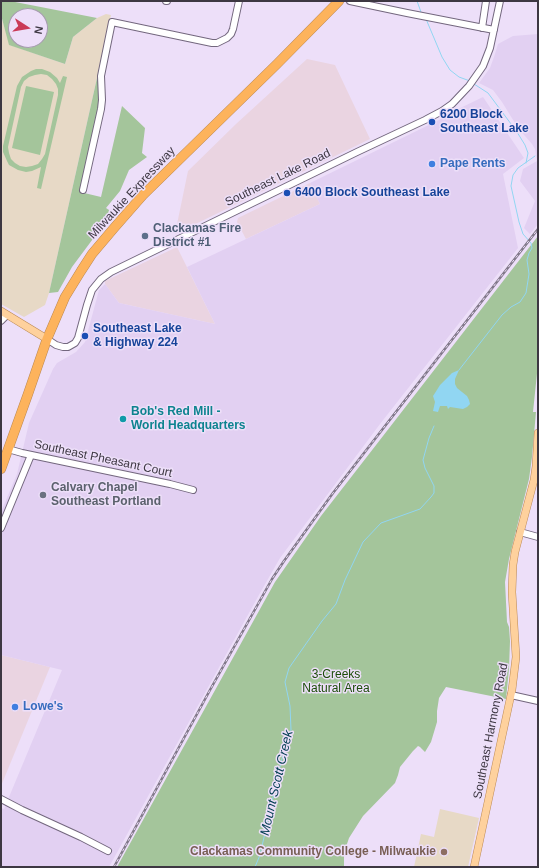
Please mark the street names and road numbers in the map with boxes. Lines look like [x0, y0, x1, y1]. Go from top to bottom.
street label: Milwaukie Expressway [86, 144, 178, 242]
street label: Southeast Lake Road [223, 146, 333, 210]
street label: Southeast Pheasant Court [33, 437, 173, 481]
street label: Southeast Harmony Road [471, 662, 511, 800]

